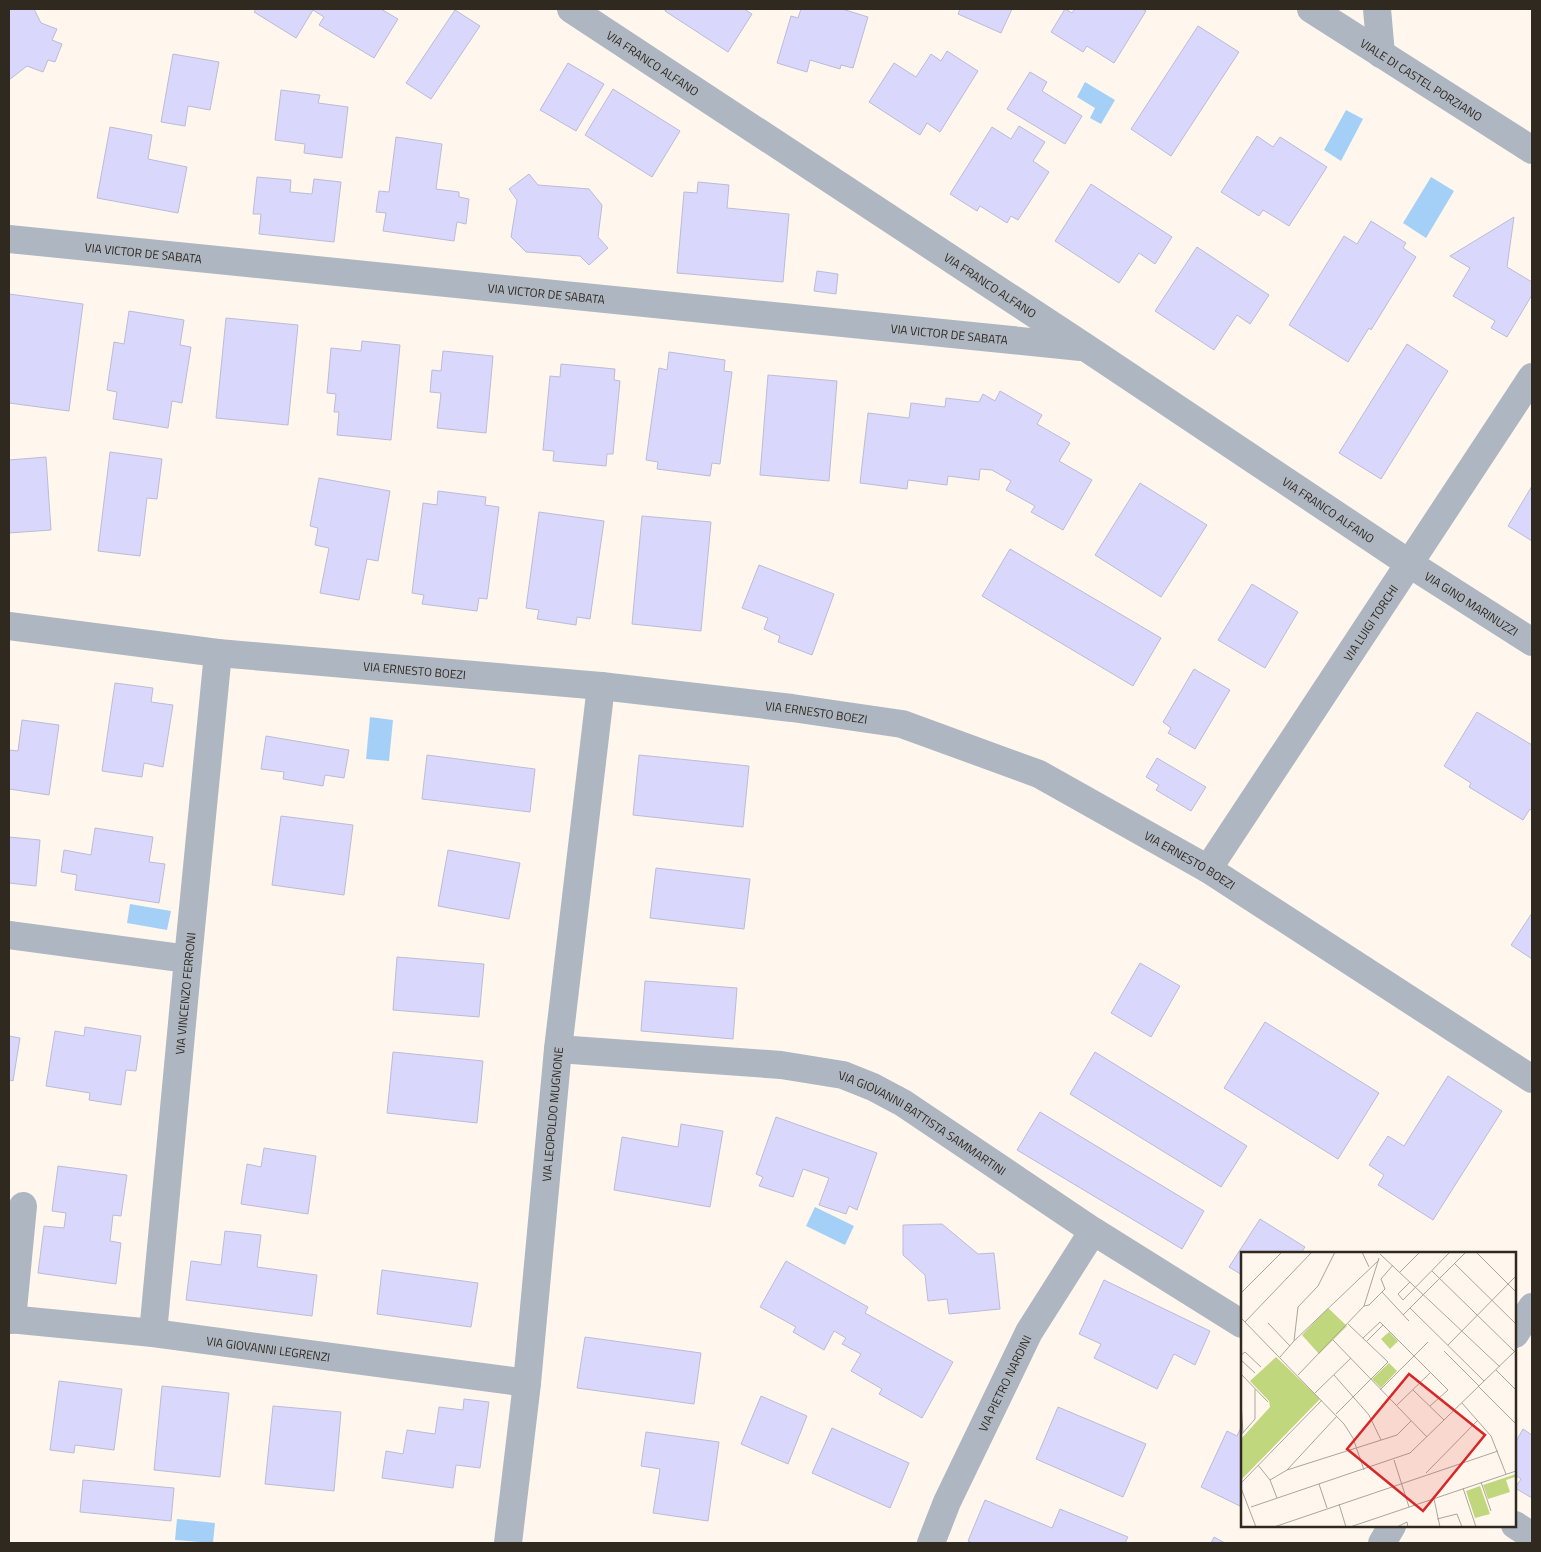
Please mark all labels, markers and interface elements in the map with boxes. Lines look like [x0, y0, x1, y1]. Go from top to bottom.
street label: VIA FRANCO ALFANO [603, 25, 703, 100]
street label: VIALE DI CASTEL PORZIANO [1356, 33, 1486, 126]
street label: VIA VICTOR DE SABATA [84, 237, 203, 268]
street label: VIA FRANCO ALFANO [940, 247, 1041, 322]
street label: VIA VICTOR DE SABATA [487, 278, 606, 308]
street label: VIA VICTOR DE SABATA [890, 318, 1009, 349]
street label: VIA FRANCO ALFANO [1279, 472, 1379, 547]
street label: VIA GINO MARINUZZI [1421, 566, 1522, 640]
street label: VIA LUIGI TORCHI [1338, 581, 1402, 665]
street label: VIA ERNESTO BOEZI [362, 656, 467, 684]
street label: VIA ERNESTO BOEZI [764, 695, 869, 728]
street label: VIA ERNESTO BOEZI [1141, 826, 1239, 894]
street label: VIA VINCENZO FERRONI [170, 931, 200, 1056]
street label: VIA LEOPOLDO MUGNONE [536, 1046, 568, 1182]
street label: VIA GIOVANNI BATTISTA SAMMARTINI [837, 1065, 1010, 1180]
inset map [1241, 1252, 1516, 1527]
street label: VIA GIOVANNI LEGRENZI [205, 1331, 331, 1366]
street label: VIA PIETRO NARDINI [973, 1332, 1036, 1435]

